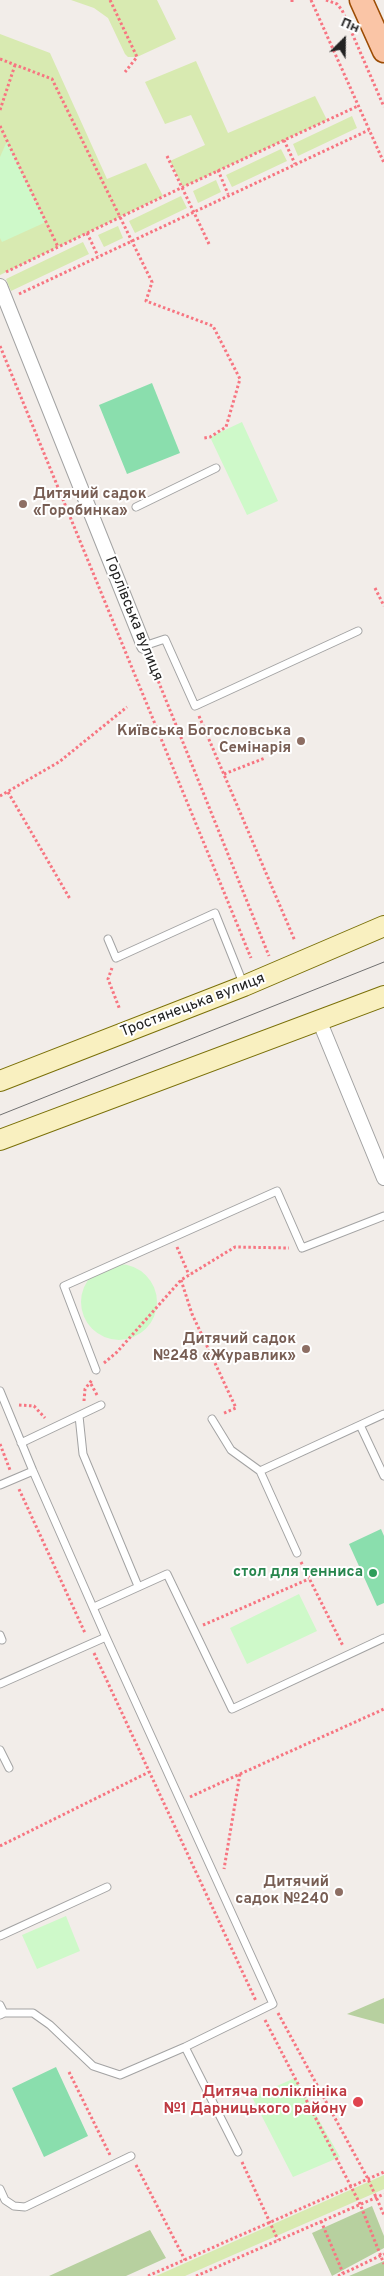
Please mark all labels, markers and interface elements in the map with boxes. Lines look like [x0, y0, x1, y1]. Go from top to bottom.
text: Пн [338, 14, 362, 37]
north arrow [319, 15, 369, 65]
place label: Дитячий садок «Горобинка» [33, 486, 146, 521]
marker: Дитячий садок «Горобинка» [17, 498, 29, 510]
street label: Горлівська вулиця [100, 554, 166, 684]
place label: Київська Богословська Семінарія [117, 723, 291, 758]
marker: Київська Богословська Семінарія [295, 735, 307, 747]
street label: Тростянецька вулиця [118, 970, 268, 1042]
place label: Дитячий садок №248 «Журавлик» [153, 1331, 296, 1366]
marker: Дитячий садок №248 «Журавлик» [300, 1343, 312, 1355]
place label: стол для тенниса [233, 1564, 363, 1582]
marker: стол для тенниса [367, 1567, 379, 1579]
place label: Дитячий садок №240 [235, 1874, 329, 1909]
marker: Дитячий садок №240 [333, 1886, 345, 1898]
place label: Дитяча поліклініка №1 Дарницького району [163, 2084, 347, 2119]
marker: Дитяча поліклініка №1 Дарницького району [351, 2095, 365, 2109]

